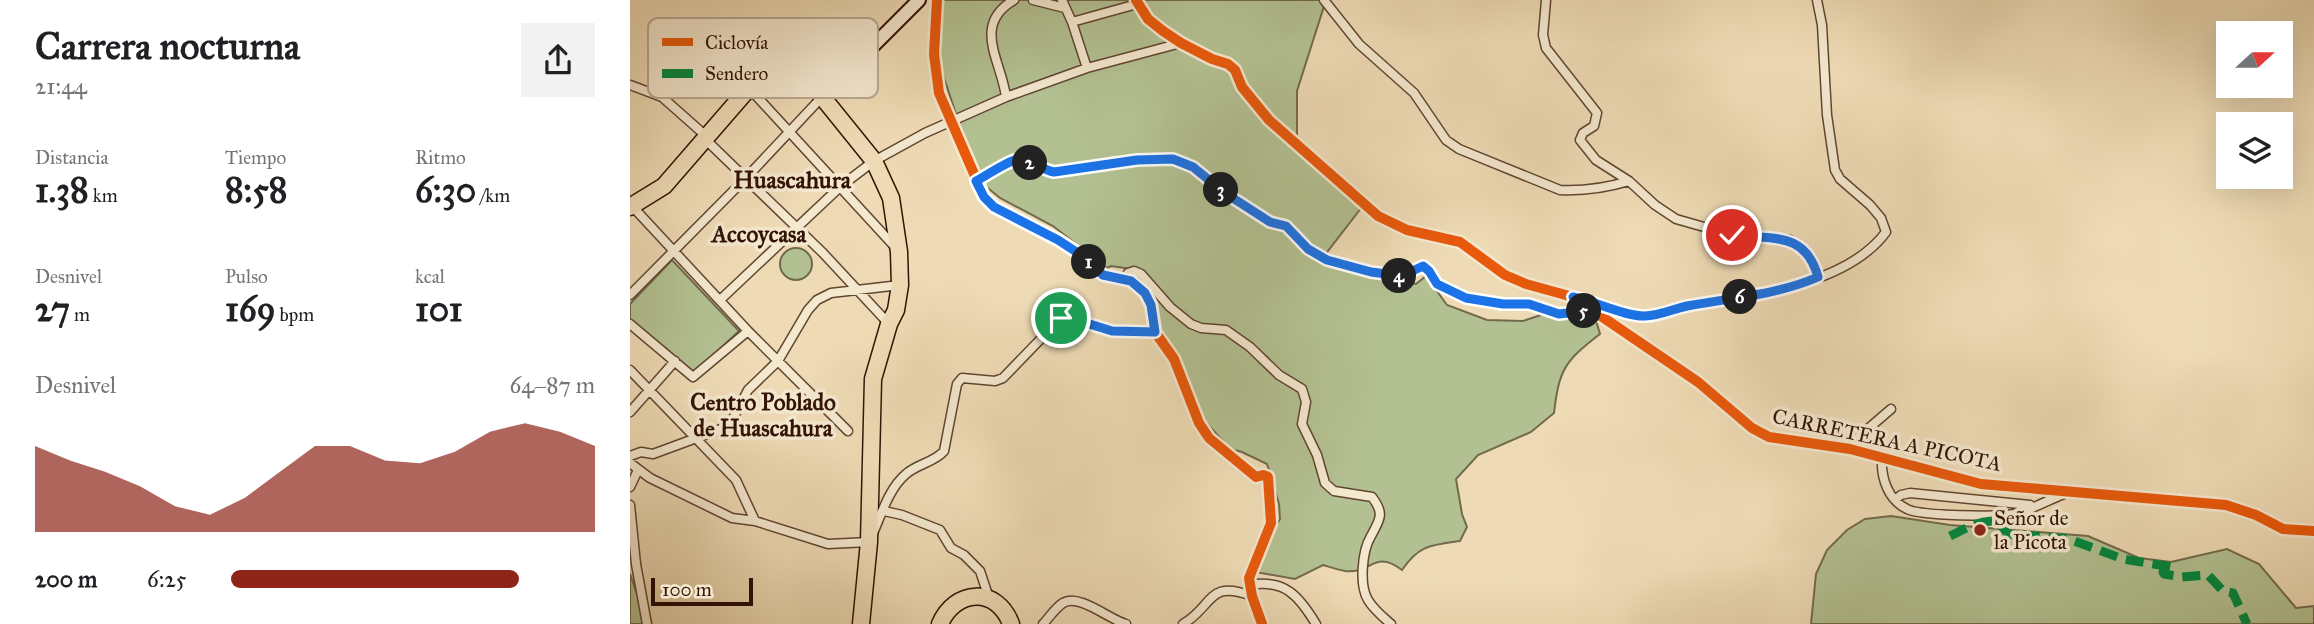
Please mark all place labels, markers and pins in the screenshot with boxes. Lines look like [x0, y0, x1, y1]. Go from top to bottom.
pin: 2 [1012, 146, 1048, 180]
pin: 3 [1204, 172, 1238, 208]
pin [1702, 205, 1762, 265]
pin: 1 [1072, 244, 1106, 280]
pin: 4 [1382, 258, 1416, 294]
pin: 6 [1722, 280, 1758, 314]
pin [1031, 288, 1091, 348]
pin: 5 [1566, 294, 1602, 328]
place label: Señor de la Picota [1994, 505, 2069, 555]
marker: Señor de la Picota [1972, 522, 1988, 538]

